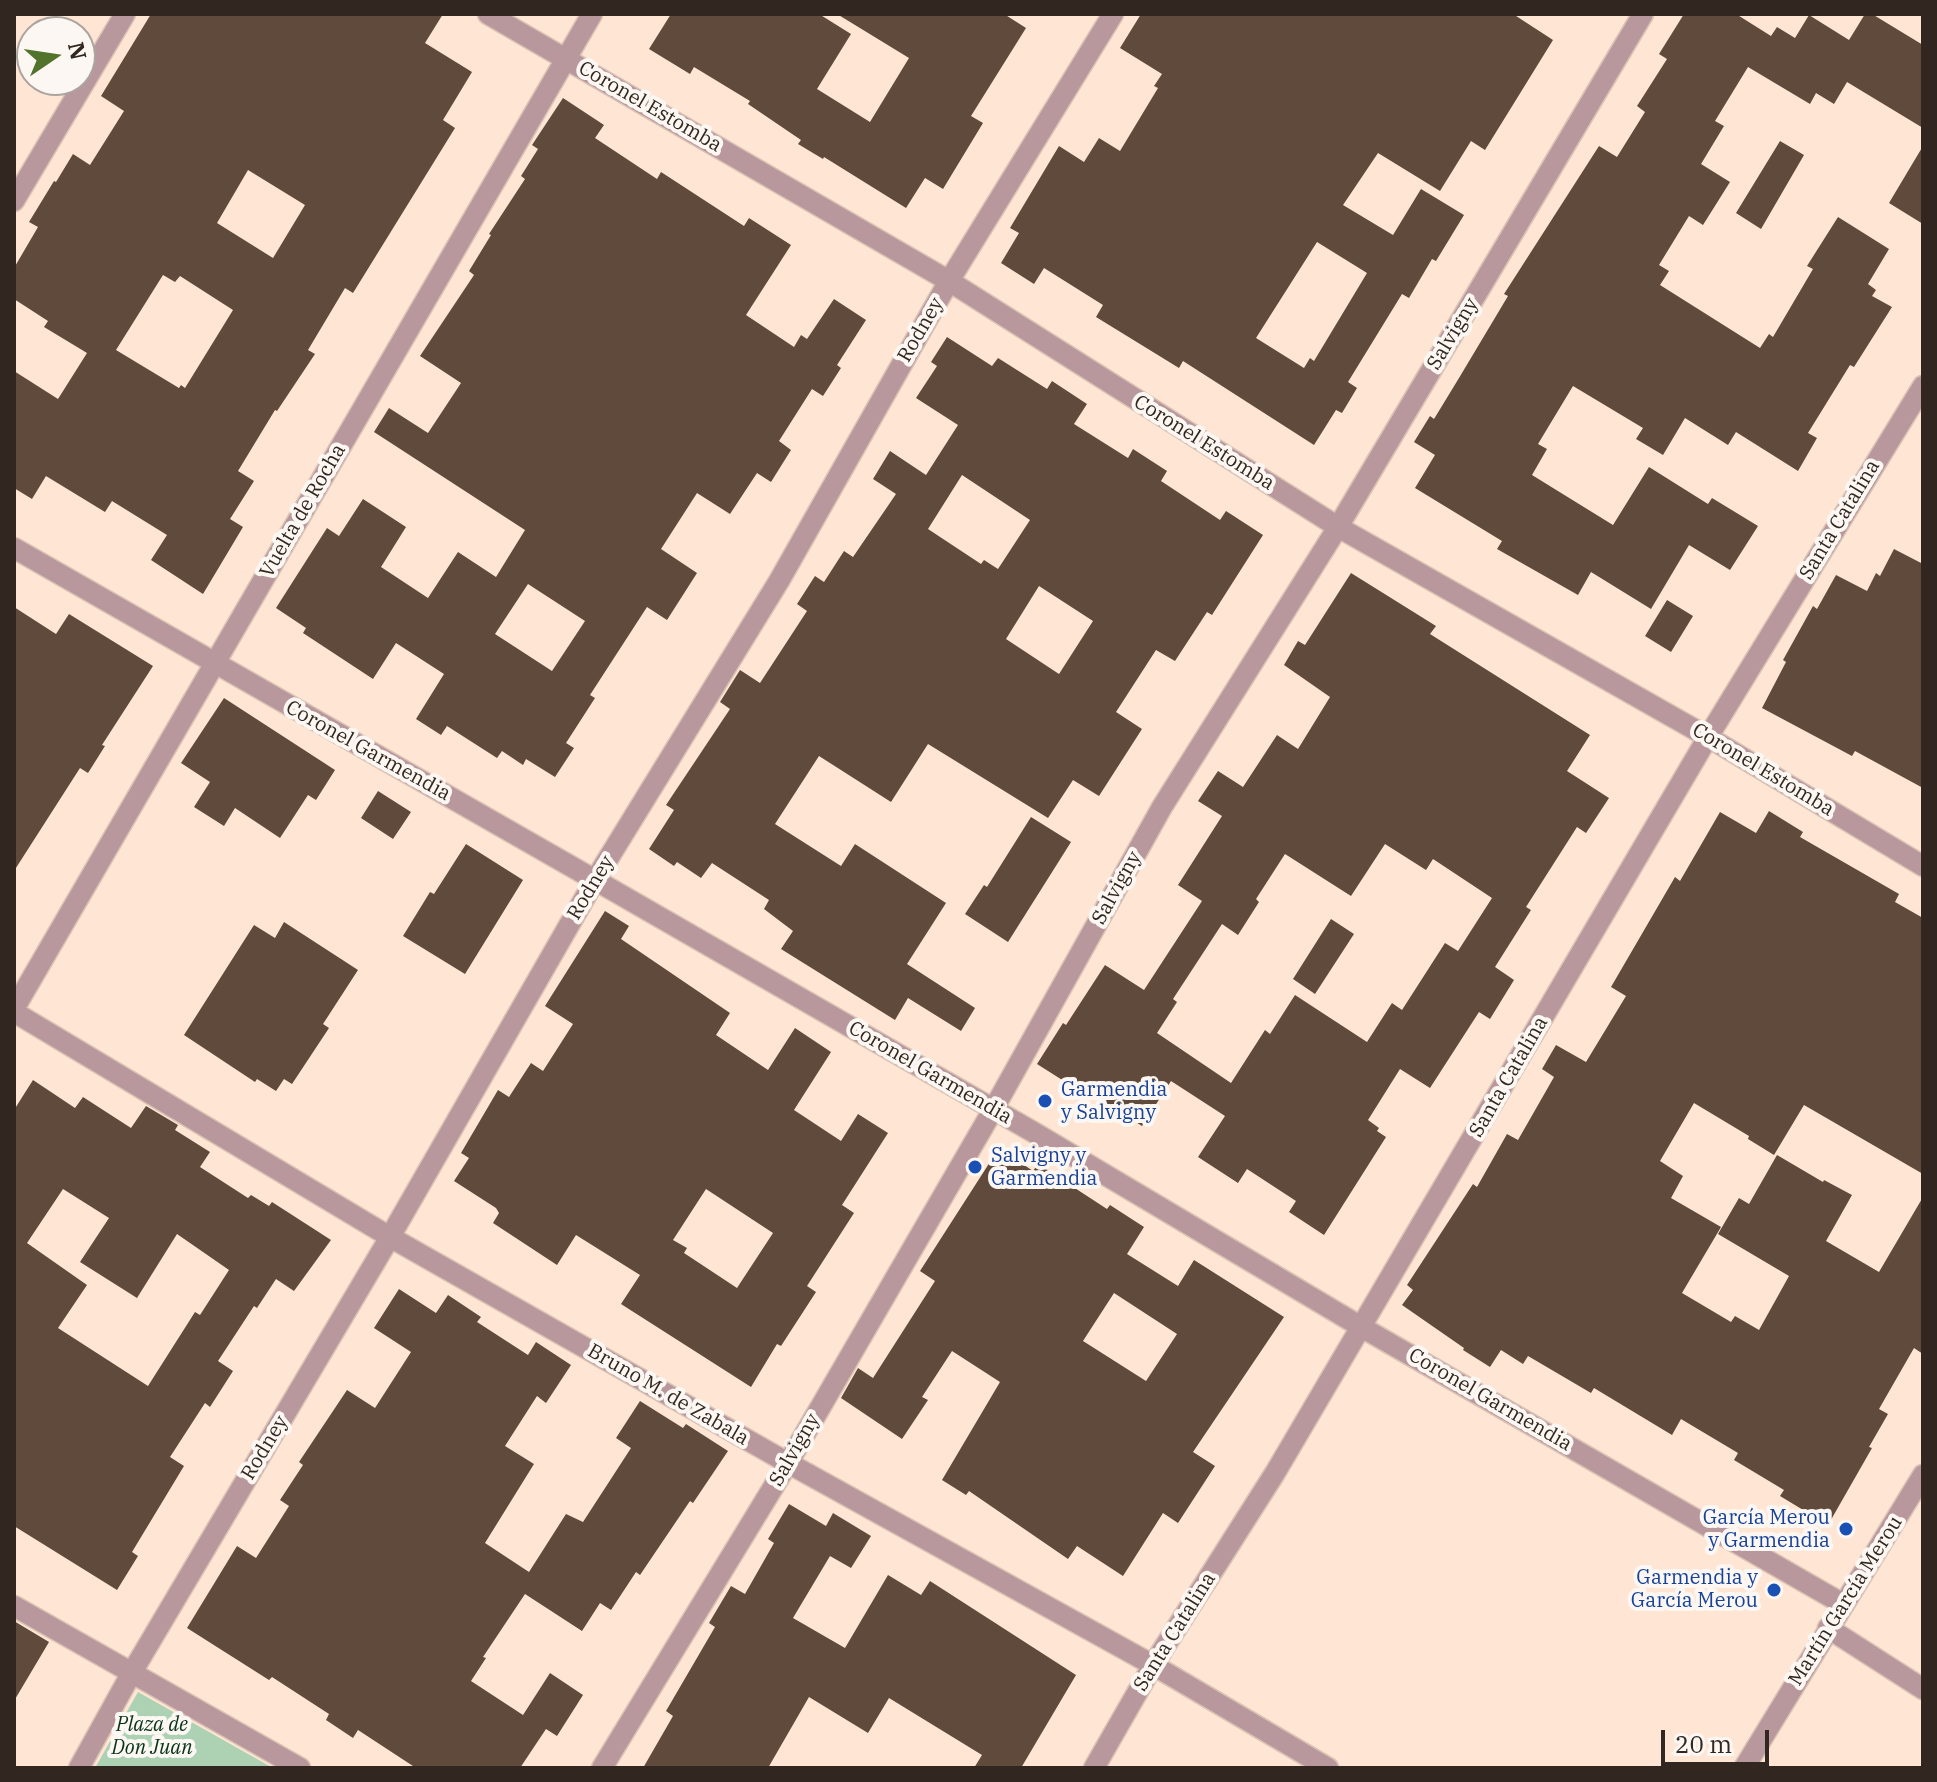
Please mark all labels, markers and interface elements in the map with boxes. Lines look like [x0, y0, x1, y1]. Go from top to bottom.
north arrow [16, 16, 96, 96]
text: N [62, 39, 94, 63]
street label: Coronel Estomba [574, 56, 726, 158]
street label: Rodney [893, 293, 949, 367]
street label: Salvigny [1422, 294, 1484, 374]
street label: Coronel Estomba [1129, 390, 1279, 496]
street label: Vuelta de Rocha [255, 440, 351, 582]
street label: Santa Catalina [1795, 456, 1885, 584]
street label: Coronel Garmendia [281, 696, 455, 806]
street label: Coronel Estomba [1688, 718, 1838, 822]
street label: Salvigny [1087, 847, 1147, 929]
street label: Rodney [562, 851, 620, 925]
street label: Santa Catalina [1465, 1012, 1553, 1142]
street label: Coronel Garmendia [844, 1016, 1016, 1130]
place label: Garmendia y Salvigny [1061, 1078, 1167, 1125]
marker: Garmendia y Salvigny [1036, 1092, 1054, 1110]
place label: Salvigny y Garmendia [991, 1144, 1097, 1191]
marker: Salvigny y Garmendia [966, 1158, 984, 1176]
street label: Bruno M. de Zabala [583, 1339, 753, 1451]
street label: Coronel Garmendia [1404, 1343, 1576, 1457]
street label: Salvigny [765, 1409, 825, 1491]
street label: Rodney [236, 1411, 294, 1485]
place label: García Merou y Garmendia [1703, 1506, 1830, 1553]
street label: Martín García Merou [1784, 1512, 1908, 1690]
marker: García Merou y Garmendia [1837, 1520, 1855, 1538]
place label: Garmendia y García Merou [1631, 1566, 1758, 1613]
street label: Santa Catalina [1129, 1568, 1221, 1696]
marker: Garmendia y García Merou [1765, 1581, 1783, 1599]
park label: Plaza de Don Juan [111, 1713, 193, 1760]
scale bar [1665, 1714, 1773, 1764]
text: 20 m [1675, 1728, 1732, 1760]

